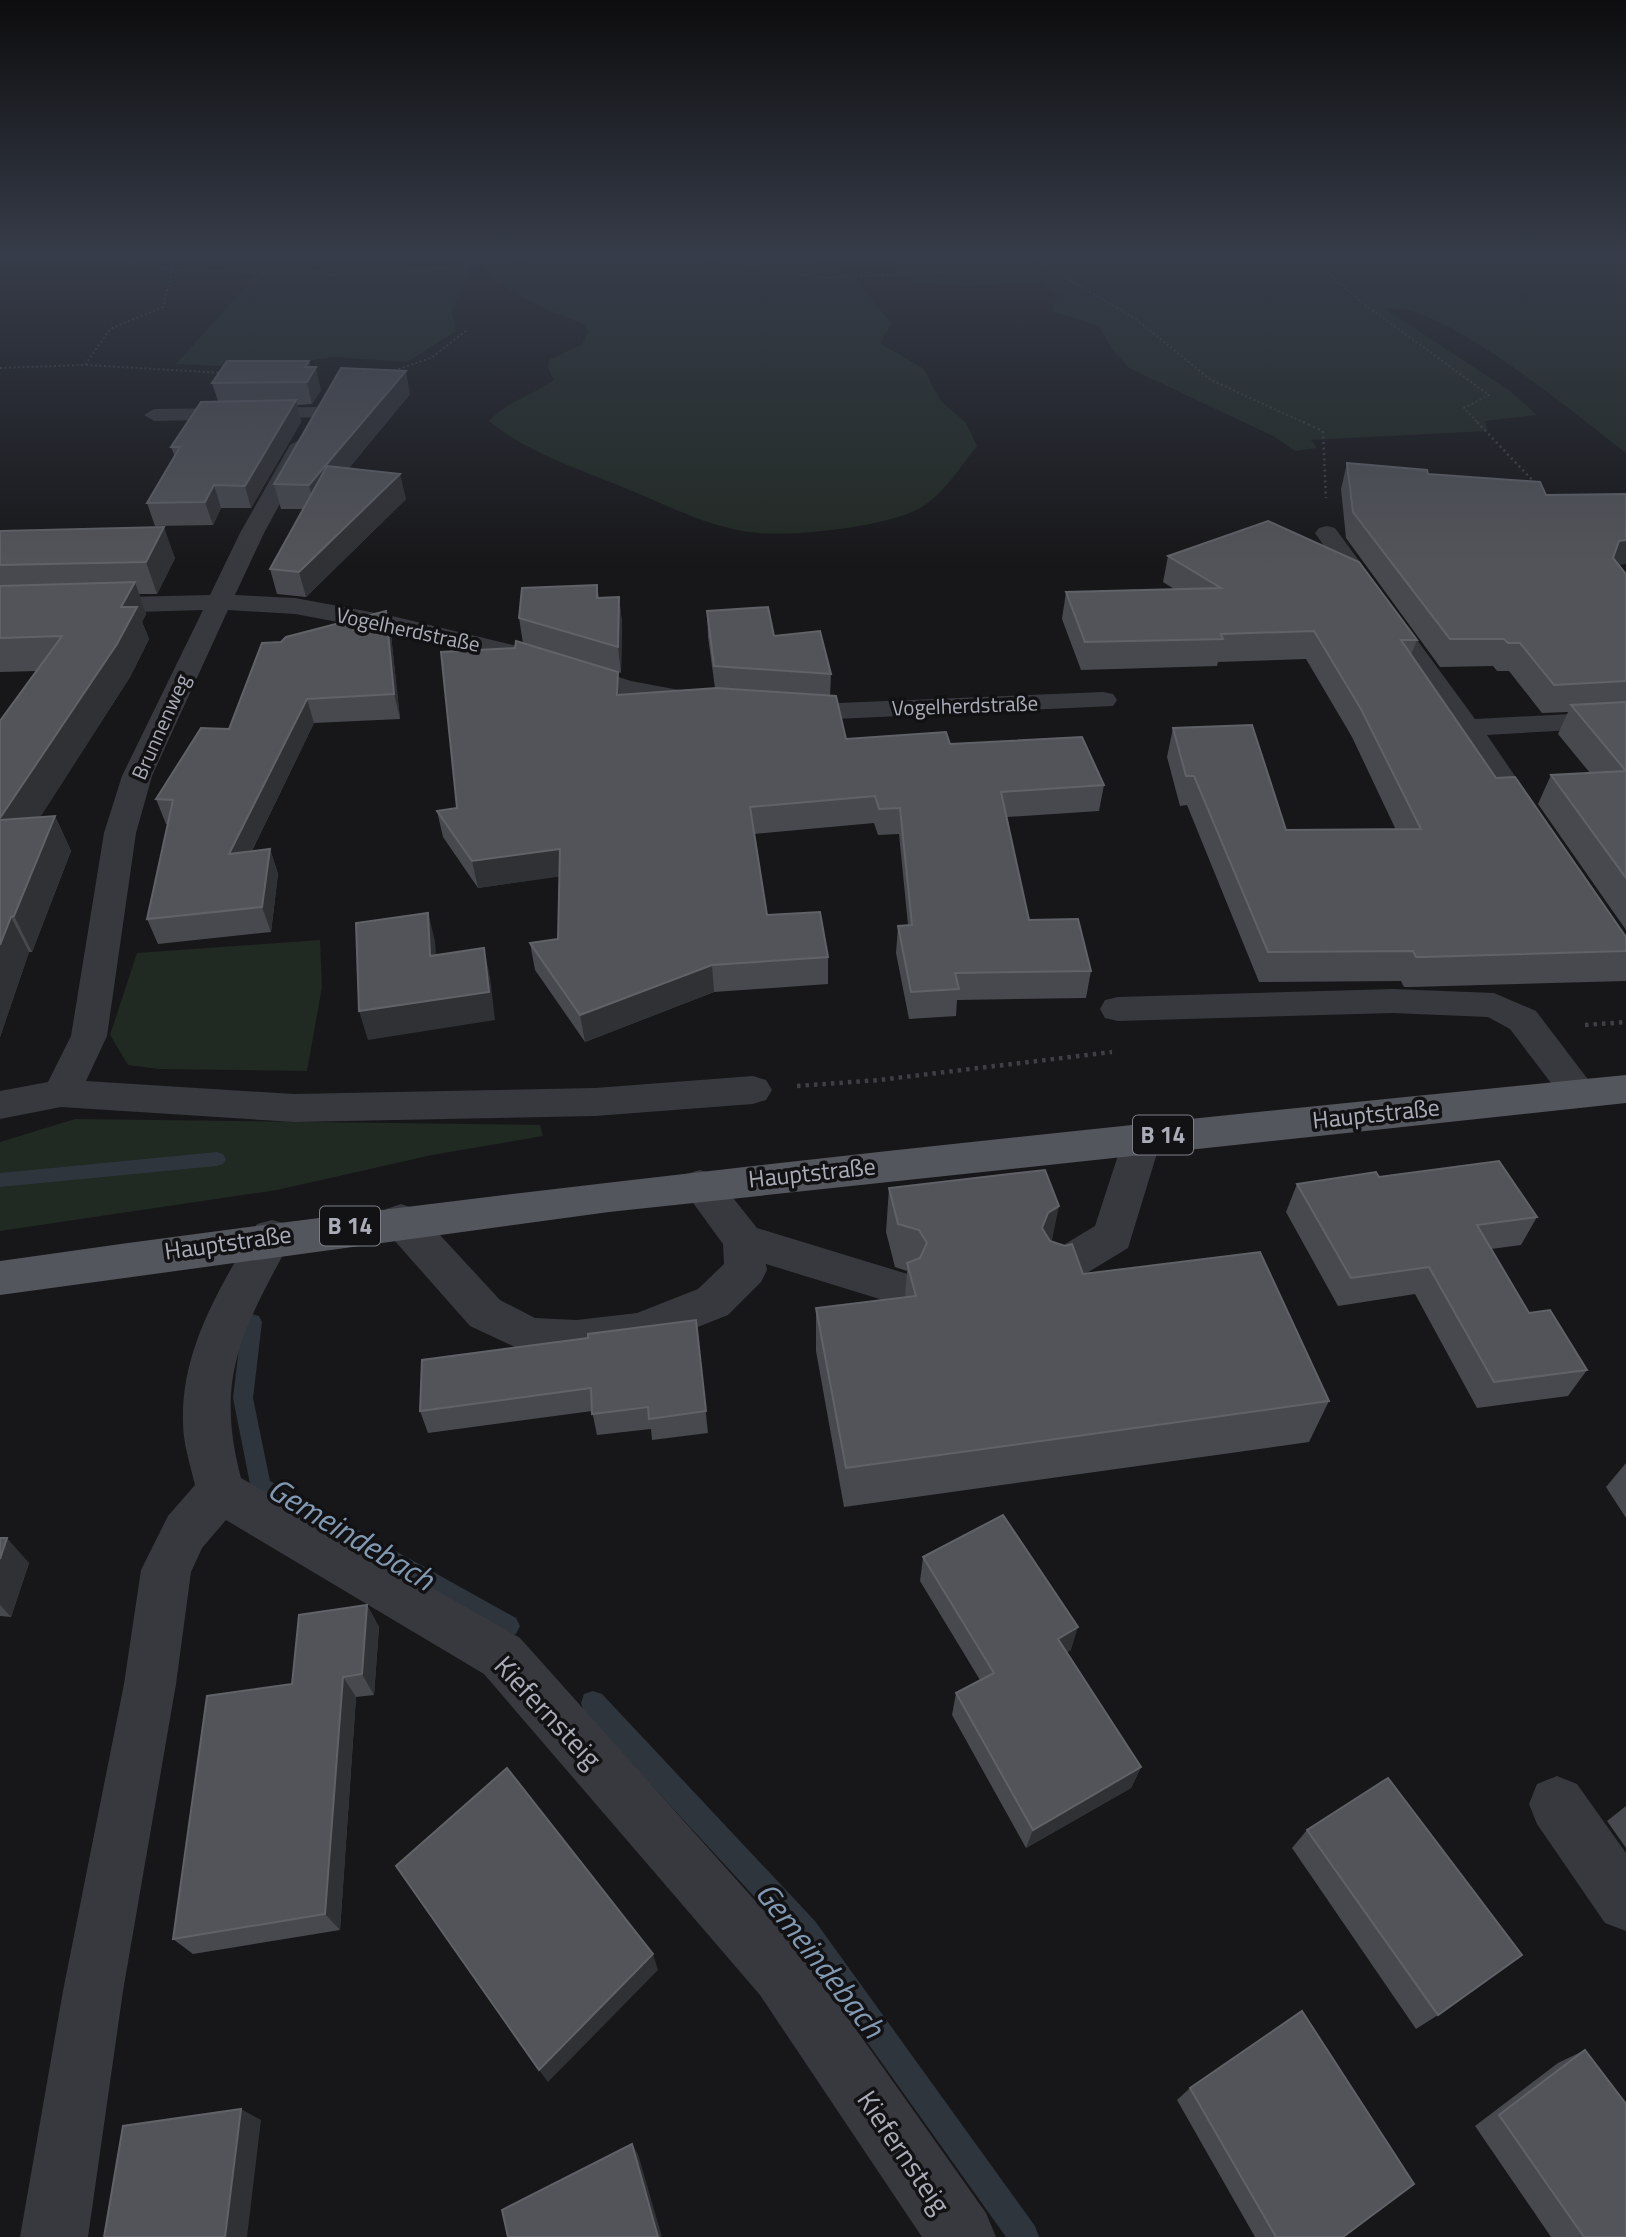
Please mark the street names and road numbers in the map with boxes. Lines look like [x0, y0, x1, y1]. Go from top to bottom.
street label: Vogelherdstraße [333, 598, 483, 660]
street label: Brunnenweg [122, 668, 198, 785]
street label: Vogelherdstraße [891, 686, 1039, 724]
street label: Hauptstraße [1310, 1088, 1441, 1138]
road number: B 14 [1133, 1116, 1193, 1154]
street label: Hauptstraße [746, 1147, 877, 1197]
road number: B 14 [320, 1206, 380, 1246]
street label: Hauptstraße [162, 1215, 294, 1269]
street label: Kiefernsteig [484, 1645, 612, 1778]
street label: Kiefernsteig [847, 2081, 962, 2222]

